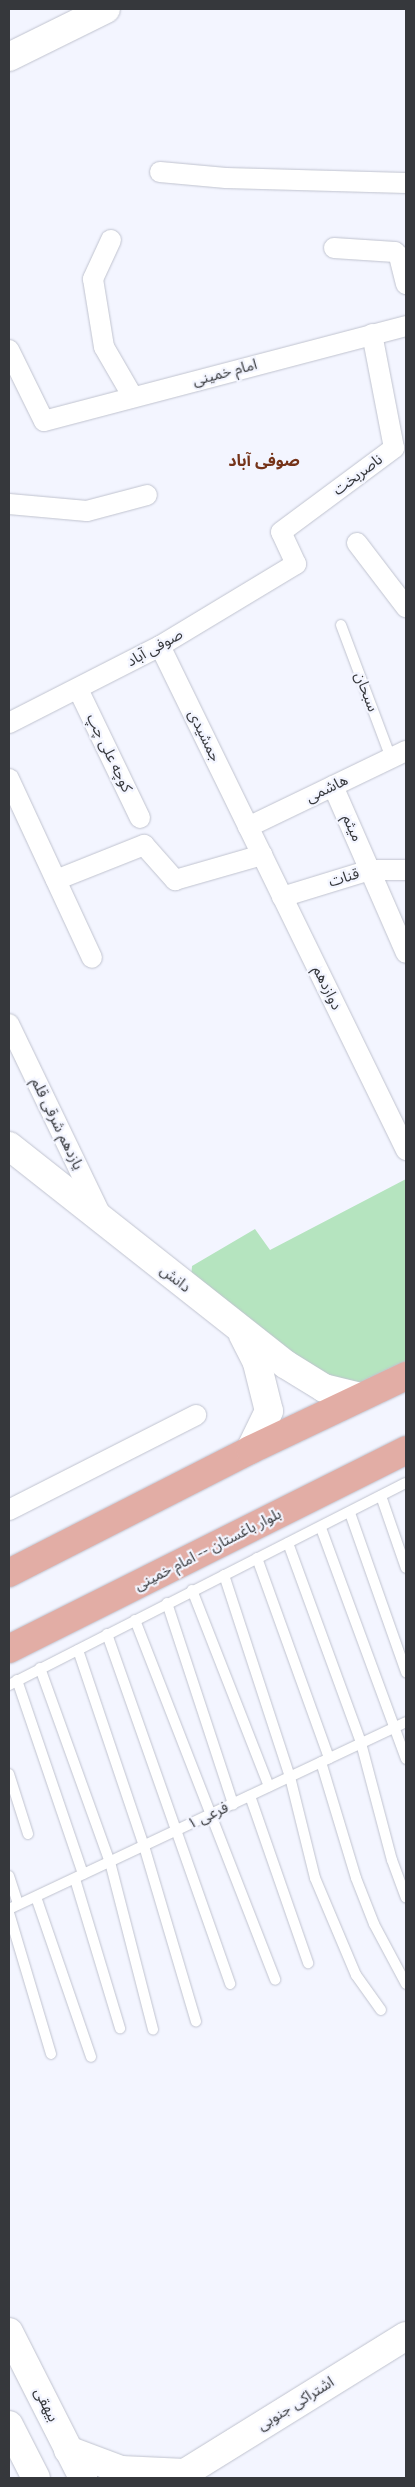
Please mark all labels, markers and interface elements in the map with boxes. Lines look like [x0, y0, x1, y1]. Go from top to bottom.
street label: امام خمینی [191, 356, 259, 390]
district label: صوفی آباد [228, 451, 300, 471]
street label: ناصربخت [330, 451, 386, 499]
street label: صوفی آباد [124, 625, 186, 671]
street label: سبحان [350, 670, 382, 714]
street label: جمشیدی [184, 707, 224, 765]
street label: کوچه علی چپ [82, 711, 136, 795]
street label: هاشمی [303, 771, 351, 807]
street label: میثم [338, 812, 366, 844]
street label: قنات [326, 865, 362, 891]
street label: دوازدهم [309, 963, 345, 1013]
street label: یازدهم شرقی قلم [27, 1075, 87, 1173]
street label: دانش [156, 1262, 194, 1296]
street label: بلوار باغستان -- امام خمینی [132, 1505, 284, 1595]
street label: ۱ فرعی [185, 1799, 231, 1833]
street label: اشتراکی جنوبی [254, 2373, 338, 2435]
street label: بیهقی [30, 2385, 62, 2425]

